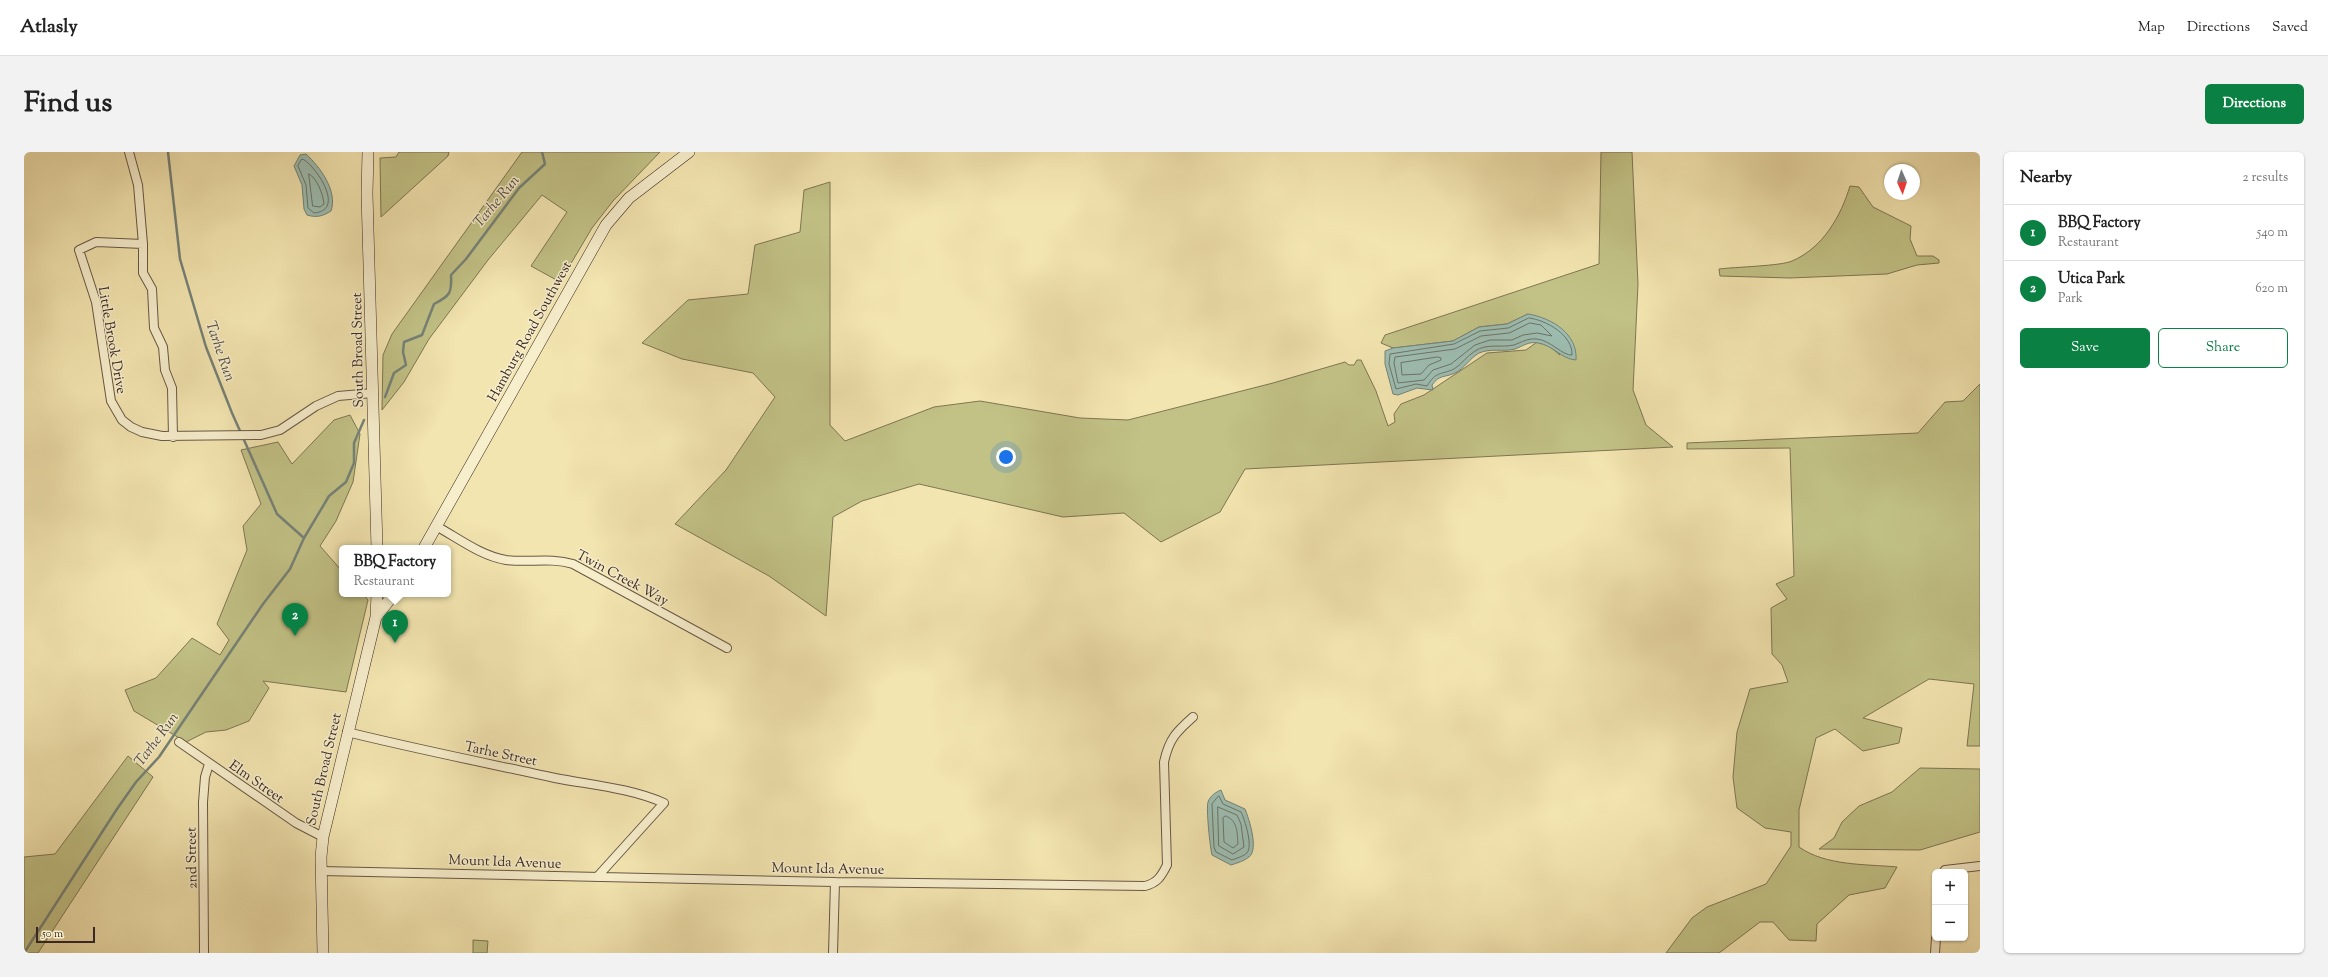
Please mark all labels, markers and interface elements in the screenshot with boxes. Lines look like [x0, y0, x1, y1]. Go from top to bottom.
text: Atlasly [20, 14, 78, 41]
text: Map [2138, 18, 2165, 38]
text: Directions [2187, 18, 2250, 38]
text: Saved [2272, 18, 2308, 38]
text: Find us [24, 84, 112, 124]
button: Directions [2205, 84, 2304, 124]
north arrow [1884, 164, 1920, 200]
text: Nearby [2020, 166, 2072, 190]
text: 2 results [2243, 169, 2288, 187]
water label: Tarhe Run [469, 171, 525, 233]
text: BBQ Factory [2058, 213, 2141, 234]
text: 1 [2031, 224, 2035, 242]
text: 540 m [2257, 224, 2288, 242]
text: Restaurant [2058, 234, 2119, 252]
street label: Hamburg Road Southwest [484, 258, 578, 406]
text: Utica Park [2058, 269, 2125, 290]
text: 2 [2030, 280, 2036, 298]
text: 620 m [2255, 280, 2288, 298]
street label: Little Brook Drive [92, 285, 130, 396]
text: Park [2058, 290, 2083, 308]
street label: South Broad Street [348, 292, 370, 408]
water label: Tarhe Run [199, 319, 240, 385]
button: Save [2020, 328, 2150, 368]
button: Share [2158, 328, 2288, 368]
your location [996, 447, 1016, 467]
popup [339, 545, 451, 597]
street label: Twin Creek Way [572, 546, 672, 612]
text: BBQ Factory [354, 552, 436, 573]
text: Restaurant [354, 573, 414, 591]
pin: 2 [282, 603, 308, 636]
pin: 1 [382, 610, 408, 643]
water label: Tarhe Run [130, 709, 184, 771]
street label: South Broad Street [302, 711, 348, 828]
street label: Tarhe Street [462, 738, 539, 772]
street label: Elm Street [224, 756, 288, 809]
street label: 2nd Street [182, 827, 204, 889]
street label: Mount Ida Avenue [448, 851, 562, 875]
street label: Mount Ida Avenue [771, 859, 885, 881]
map controls [1932, 869, 1968, 941]
button: + [1932, 869, 1968, 905]
button: − [1932, 905, 1968, 941]
scale bar [36, 925, 95, 944]
text: 50 m [42, 926, 63, 942]

